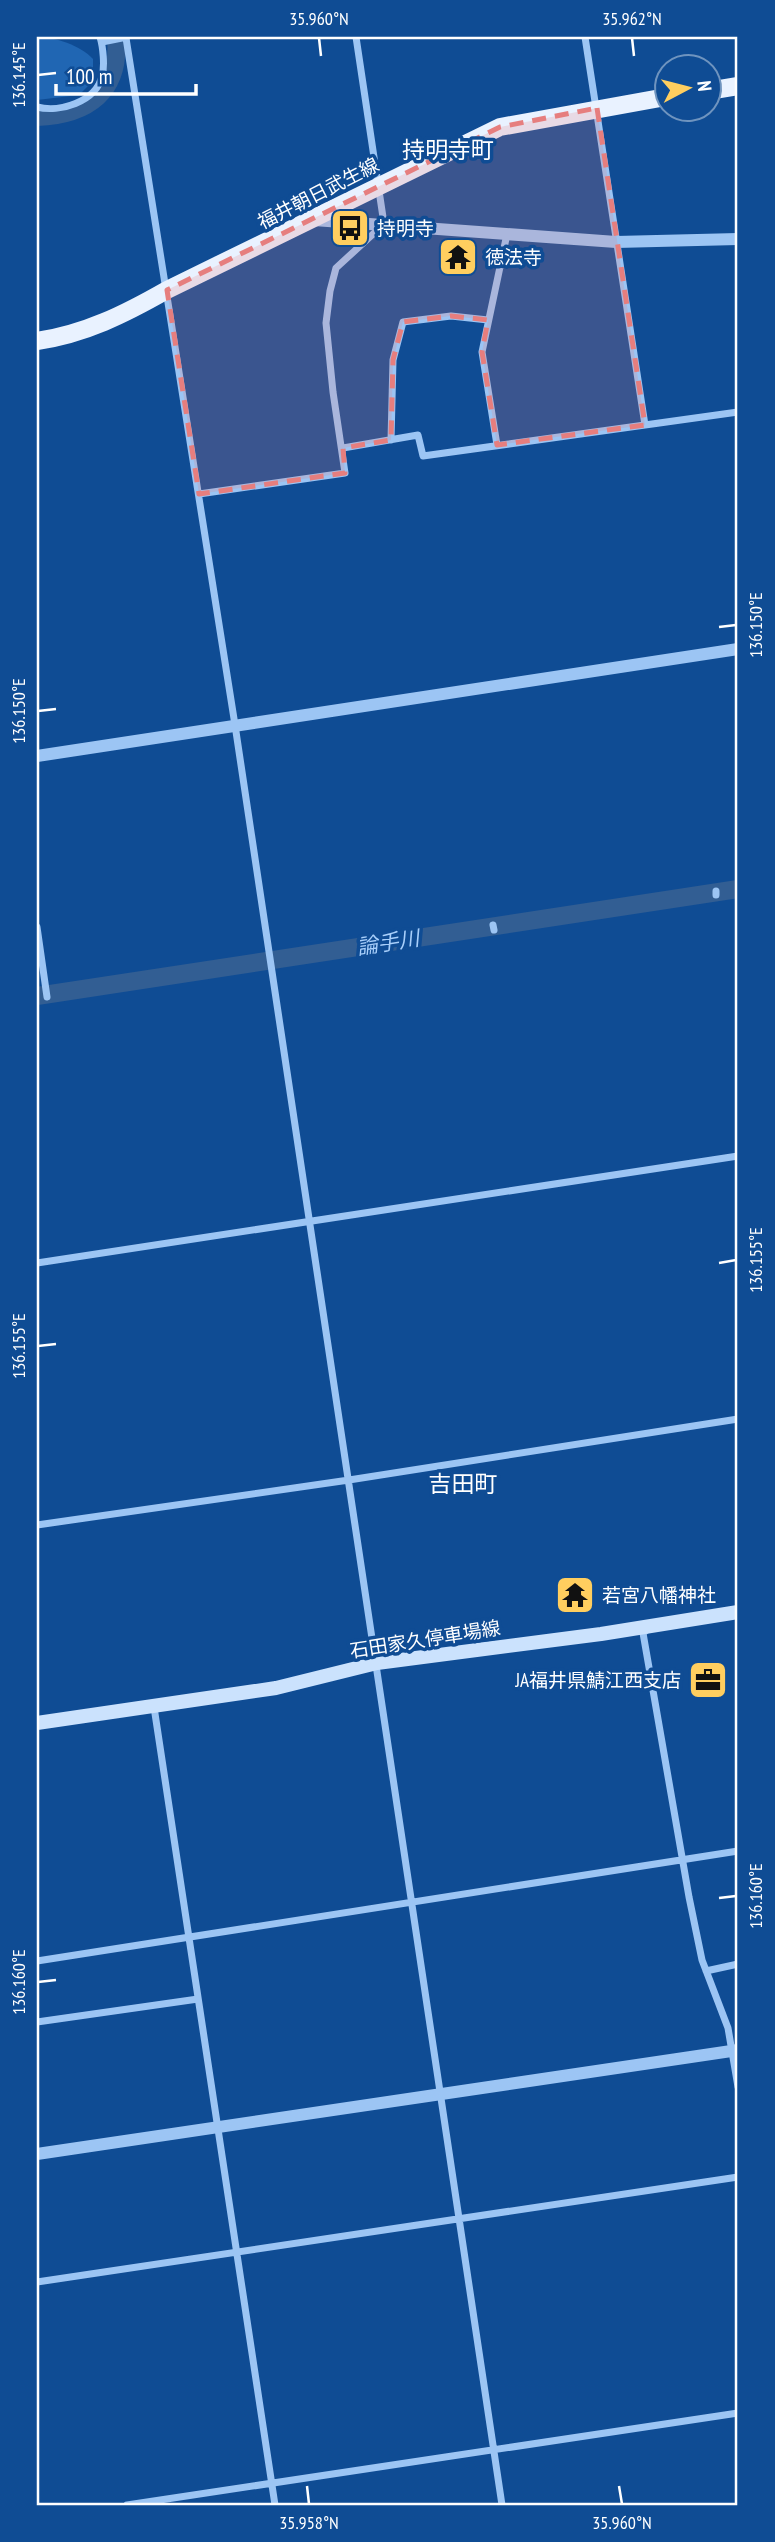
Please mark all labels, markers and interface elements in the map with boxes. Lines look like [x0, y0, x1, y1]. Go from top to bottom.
text: 35.960°N [289, 7, 349, 30]
text: 35.962°N [602, 7, 662, 30]
text: 136.145°E [7, 42, 30, 108]
scale bar [56, 52, 196, 96]
north arrow [652, 52, 722, 122]
text: 100 m [66, 63, 112, 90]
text: N [692, 79, 717, 92]
district label: 持明寺町 [402, 135, 494, 164]
street label: 福井朝日武生線 [253, 152, 383, 234]
bus stop icon: 持明寺 [329, 207, 371, 249]
place label: 持明寺 [377, 216, 434, 240]
temple icon: 徳法寺 [437, 236, 479, 278]
place label: 徳法寺 [485, 245, 542, 269]
text: 136.150°E [744, 592, 767, 658]
text: 136.150°E [7, 678, 30, 744]
water label: 論手川 [355, 924, 423, 961]
text: 136.155°E [744, 1227, 767, 1293]
text: 136.155°E [7, 1313, 30, 1379]
district label: 吉田町 [429, 1469, 498, 1498]
temple icon: 若宮八幡神社 [554, 1574, 596, 1616]
place label: 若宮八幡神社 [602, 1583, 716, 1607]
street label: 石田家久停車場線 [348, 1615, 502, 1663]
office icon: JA福井県鯖江西支店 [687, 1659, 729, 1701]
place label: JA福井県鯖江西支店 [514, 1668, 681, 1692]
text: 136.160°E [744, 1863, 767, 1929]
text: 136.160°E [7, 1949, 30, 2015]
text: 35.958°N [279, 2511, 339, 2534]
text: 35.960°N [592, 2511, 652, 2534]

